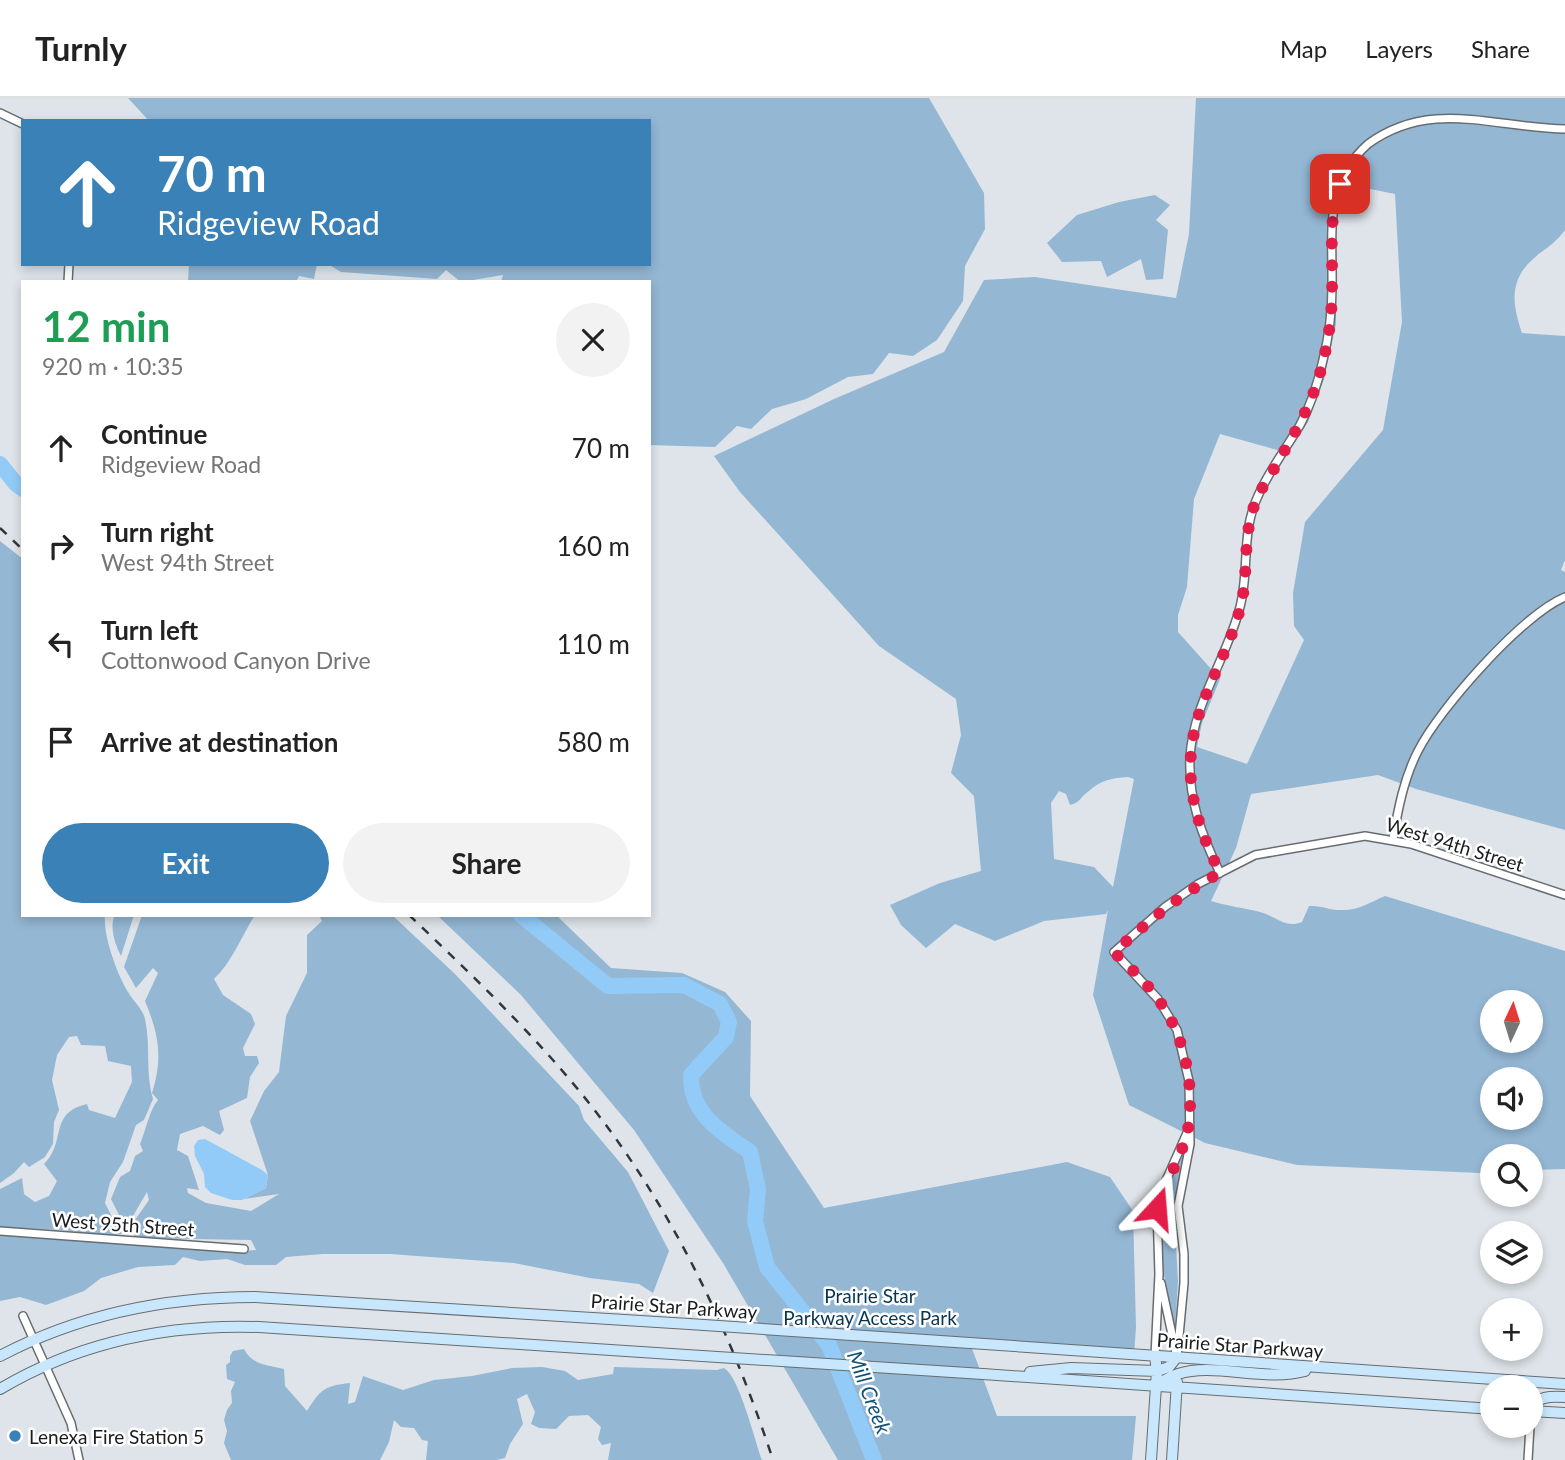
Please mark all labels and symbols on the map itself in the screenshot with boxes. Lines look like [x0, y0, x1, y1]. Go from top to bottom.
pin [1310, 154, 1370, 214]
street label: West 94th Street [1383, 812, 1527, 876]
north arrow [1480, 990, 1544, 1054]
position arrow [1120, 1171, 1194, 1245]
street label: West 95th Street [51, 1208, 195, 1240]
park label: Prairie Star Parkway Access Park [783, 1284, 957, 1329]
street label: Prairie Star Parkway [590, 1289, 758, 1323]
street label: Prairie Star Parkway [1156, 1328, 1324, 1362]
water label: Mill Creek [843, 1347, 898, 1438]
place label: Lenexa Fire Station 5 [29, 1425, 204, 1448]
marker: Lenexa Fire Station 5 [7, 1428, 23, 1444]

